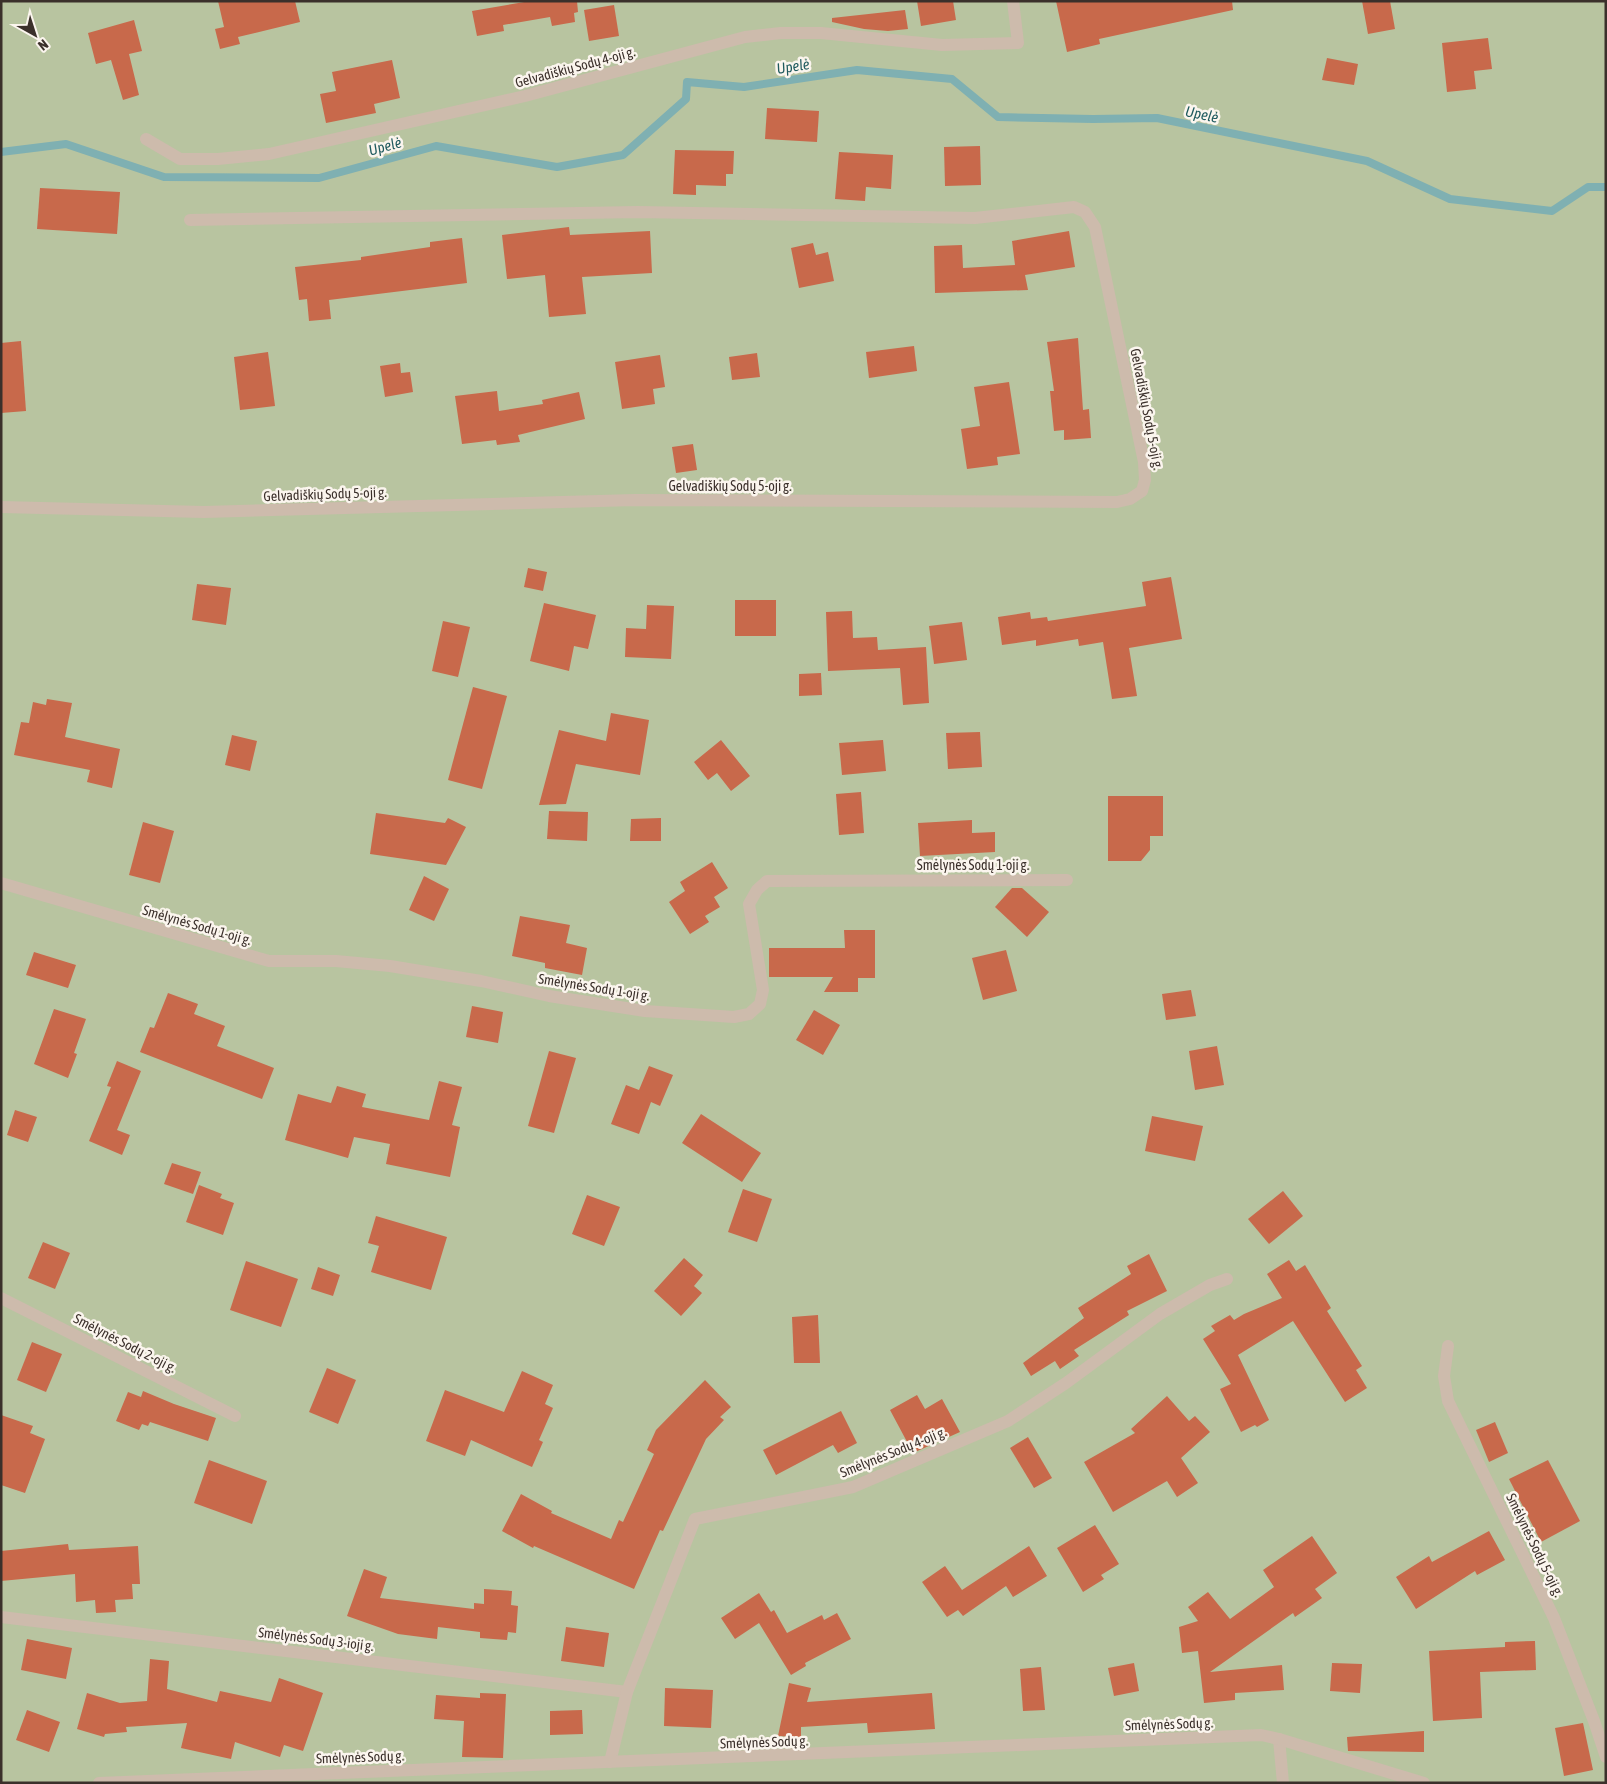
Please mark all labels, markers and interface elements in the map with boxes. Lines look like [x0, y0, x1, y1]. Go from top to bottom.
north arrow [10, 10, 60, 60]
text: N [35, 36, 51, 54]
street label: Gelvadiškių Sodų 4-oji g. [513, 43, 637, 91]
water label: Upelė [775, 55, 811, 77]
water label: Upelė [1184, 102, 1220, 126]
water label: Upelė [367, 133, 403, 159]
street label: Gelvadiškių Sodų 5-oji g. [1127, 347, 1167, 471]
street label: Gelvadiškių Sodų 5-oji g. [668, 478, 792, 494]
street label: Gelvadiškių Sodų 5-oji g. [263, 484, 387, 504]
street label: Smėlynės Sodų 1-oji g. [917, 857, 1029, 873]
street label: Smėlynės Sodų 1-oji g. [141, 902, 253, 948]
street label: Smėlynės Sodų 1-oji g. [537, 970, 651, 1004]
street label: Smėlynės Sodų 2-oji g. [71, 1310, 179, 1376]
street label: Smėlynės Sodų 4-oji g. [838, 1423, 948, 1481]
street label: Smėlynės Sodų 5-oji g. [1503, 1491, 1567, 1599]
street label: Smėlynės Sodų 3-ioji g. [257, 1624, 375, 1654]
street label: Smėlynės Sodų g. [1125, 1714, 1213, 1734]
street label: Smėlynės Sodų g. [720, 1732, 808, 1752]
street label: Smėlynės Sodų g. [316, 1747, 404, 1767]

